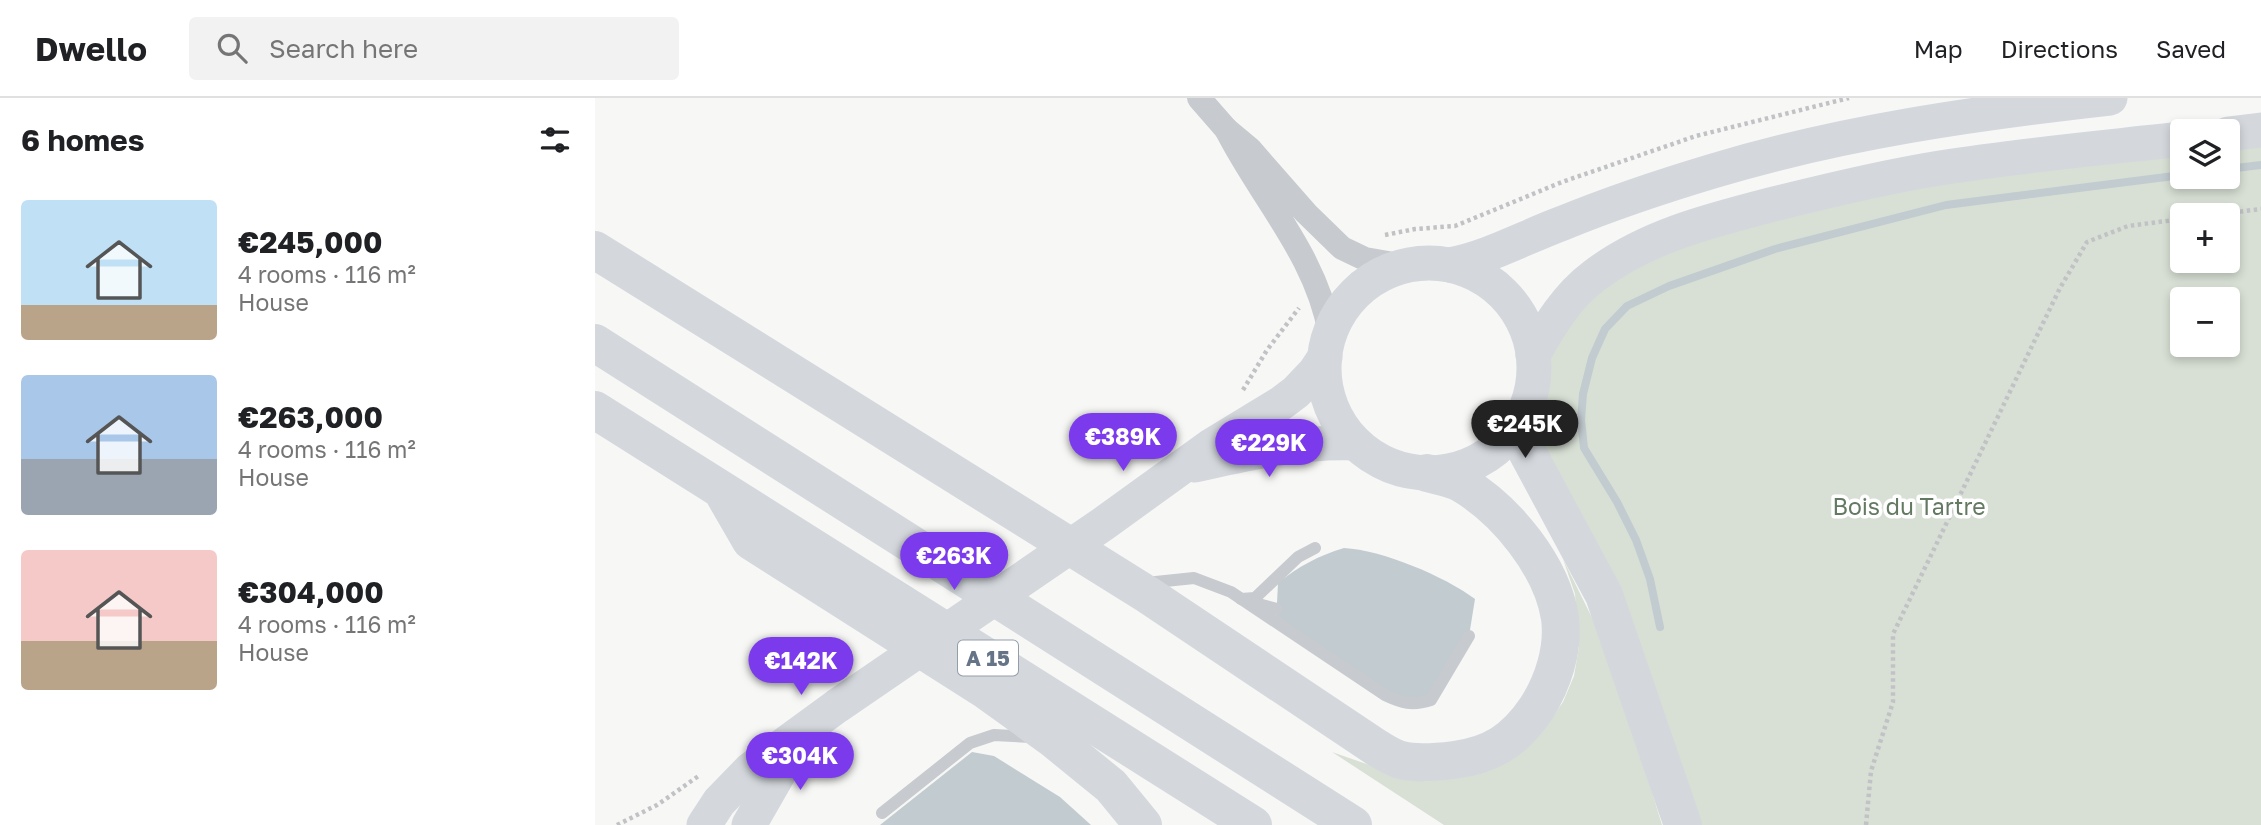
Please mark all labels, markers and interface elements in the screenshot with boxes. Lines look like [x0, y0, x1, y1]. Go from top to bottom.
search box [189, 17, 679, 80]
text: Dwello [35, 29, 147, 68]
icon: search [213, 29, 251, 67]
text: Search here [269, 33, 418, 64]
text: Map [1914, 34, 1963, 63]
text: Directions [2001, 34, 2118, 63]
text: Saved [2156, 34, 2226, 63]
map controls [2170, 119, 2240, 357]
button: layers [2170, 119, 2240, 189]
icon: filters [536, 121, 574, 159]
text: 6 homes [21, 122, 144, 158]
button: + [2170, 203, 2240, 273]
text: €245,000 [238, 224, 383, 260]
icon: home [77, 228, 161, 312]
text: 4 rooms · 116 m² [238, 260, 416, 288]
button: − [2170, 287, 2240, 357]
text: House [238, 288, 309, 316]
text: €263,000 [238, 399, 383, 435]
pin: €245K [1476, 400, 1574, 460]
icon: home [77, 403, 161, 487]
text: €245K [1487, 409, 1563, 437]
pin: €389K [1074, 414, 1172, 473]
pin: €229K [1220, 420, 1318, 479]
text: €389K [1085, 422, 1161, 450]
text: €229K [1231, 428, 1307, 456]
text: 4 rooms · 116 m² [238, 435, 416, 463]
text: House [238, 463, 309, 491]
park label: Bois du Tartre [1832, 492, 1986, 520]
pin: €263K [905, 532, 1003, 592]
text: €263K [916, 541, 992, 569]
text: €304,000 [238, 574, 384, 610]
icon: home [77, 578, 161, 662]
text: 4 rooms · 116 m² [238, 610, 416, 638]
text: House [238, 638, 309, 666]
pin: €142K [752, 638, 850, 697]
road number: A 15 [958, 640, 1018, 676]
text: €142K [764, 646, 838, 674]
pin: €304K [751, 732, 849, 792]
text: €304K [762, 741, 838, 769]

